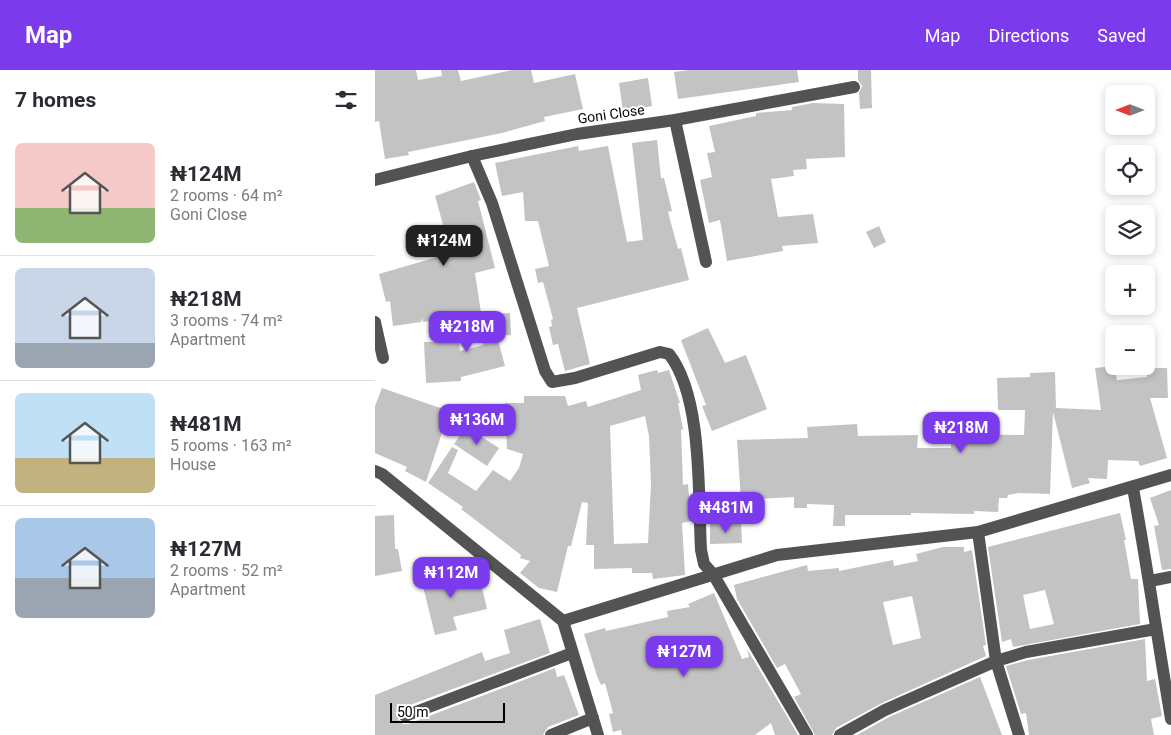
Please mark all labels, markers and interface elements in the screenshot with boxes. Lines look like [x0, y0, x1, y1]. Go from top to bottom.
text: Map [25, 21, 72, 49]
text: Map [925, 25, 960, 46]
text: Directions [988, 25, 1069, 46]
text: Saved [1097, 25, 1146, 46]
north arrow [1105, 85, 1155, 135]
map controls [1105, 85, 1155, 375]
icon: filters [332, 86, 360, 114]
text: 7 homes [15, 88, 96, 112]
street label: Goni Close [577, 101, 645, 127]
button: locate [1105, 145, 1155, 195]
text: ₦124M [170, 162, 242, 186]
icon: home [55, 163, 115, 223]
text: 2 rooms · 64 m² [170, 186, 283, 205]
text: Goni Close [170, 205, 247, 224]
button: layers [1105, 205, 1155, 255]
pin: ₦124M [409, 224, 479, 267]
text: ₦124M [417, 231, 471, 250]
button: + [1105, 265, 1155, 315]
text: ₦218M [170, 287, 242, 311]
icon: home [55, 288, 115, 348]
pin: ₦218M [432, 310, 502, 353]
text: 3 rooms · 74 m² [170, 311, 283, 330]
text: ₦218M [440, 317, 494, 336]
button: − [1105, 325, 1155, 375]
text: Apartment [170, 330, 246, 349]
pin: ₦136M [442, 404, 512, 446]
text: ₦136M [450, 410, 504, 429]
text: ₦481M [170, 412, 242, 436]
pin: ₦218M [926, 412, 996, 454]
icon: home [55, 413, 115, 473]
text: ₦218M [934, 418, 988, 437]
text: 5 rooms · 163 m² [170, 436, 292, 455]
text: House [170, 455, 216, 474]
pin: ₦481M [691, 492, 761, 534]
text: ₦481M [699, 498, 753, 517]
text: ₦127M [170, 537, 242, 561]
icon: home [55, 538, 115, 598]
pin: ₦112M [416, 556, 486, 599]
text: 2 rooms · 52 m² [170, 561, 283, 580]
text: ₦112M [424, 563, 478, 582]
text: Apartment [170, 580, 246, 599]
pin: ₦127M [649, 636, 719, 678]
text: ₦127M [657, 642, 711, 661]
scale bar [390, 700, 505, 723]
text: 50 m [397, 704, 429, 720]

